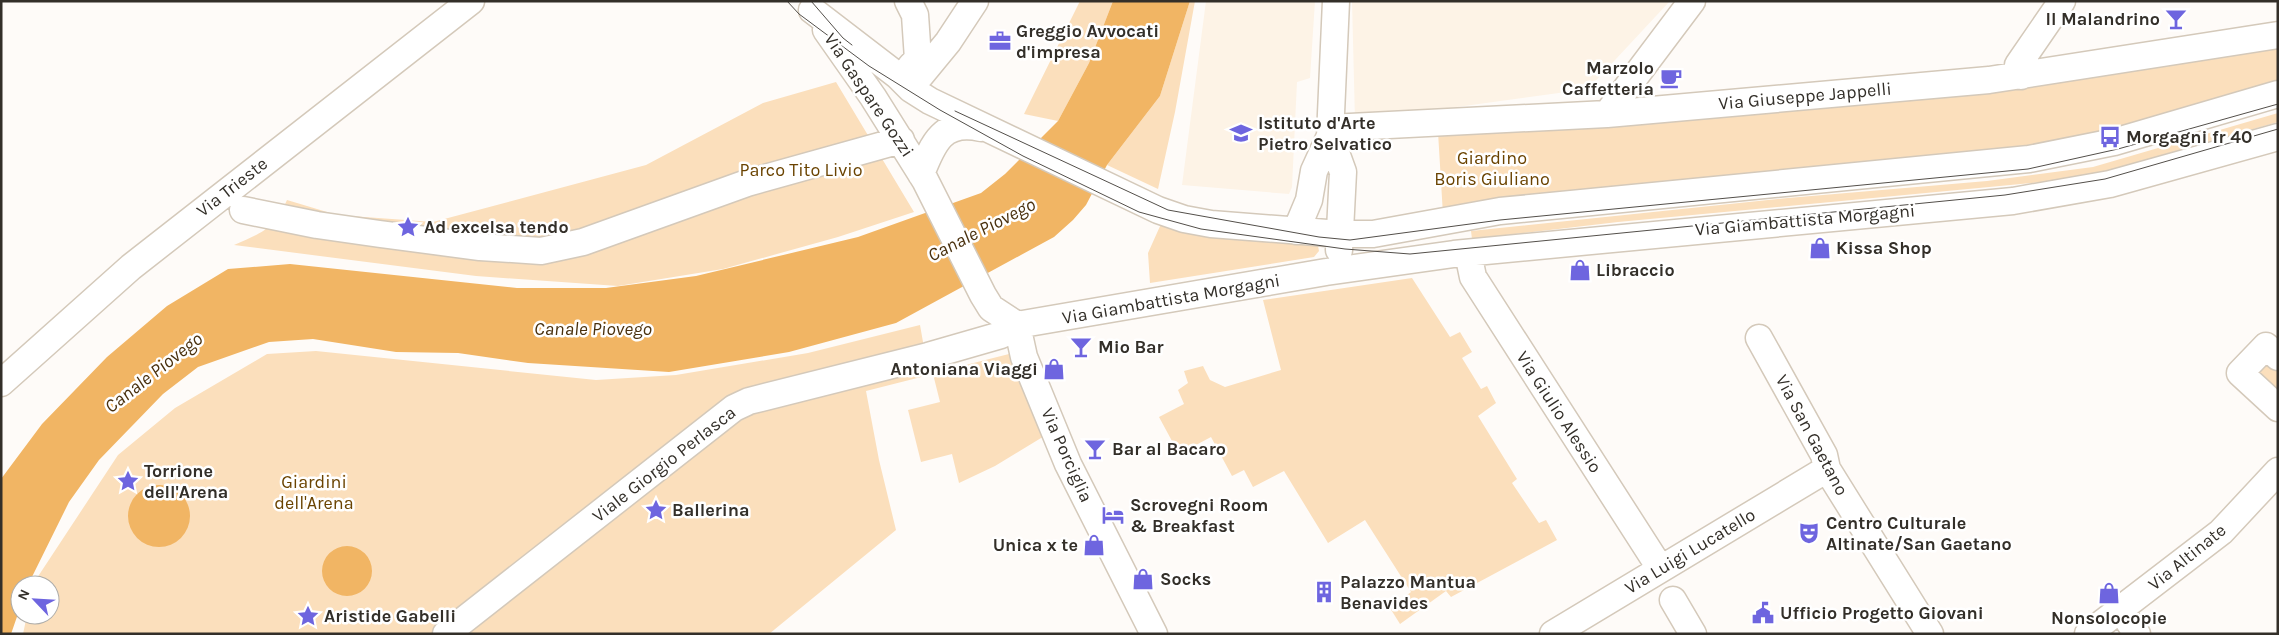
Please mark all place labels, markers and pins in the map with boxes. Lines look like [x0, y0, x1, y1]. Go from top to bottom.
bar icon: Il Malandrino [2163, 6, 2189, 32]
place label: Il Malandrino [2046, 8, 2160, 30]
place label: Greggio Avvocati d'impresa [1016, 20, 1159, 63]
office icon: Greggio Avvocati d'impresa [987, 28, 1013, 54]
place label: Marzolo Caffetteria [1562, 57, 1654, 100]
cafe icon: Marzolo Caffetteria [1658, 65, 1684, 91]
place label: Istituto d'Arte Pietro Selvatico [1258, 112, 1392, 155]
school or university icon: Istituto d'Arte Pietro Selvatico [1228, 120, 1254, 146]
bus stop icon: Morgagni fr 40 [2097, 124, 2123, 150]
place label: Morgagni fr 40 [2126, 126, 2252, 148]
place icon: Ad excelsa tendo [395, 214, 421, 240]
place label: Ad excelsa tendo [424, 216, 569, 238]
shop icon: Kissa Shop [1807, 235, 1833, 261]
place label: Kissa Shop [1836, 237, 1932, 259]
shop icon: Libraccio [1567, 257, 1593, 283]
place label: Libraccio [1596, 259, 1675, 281]
bar icon: Mio Bar [1068, 334, 1094, 360]
place label: Mio Bar [1098, 336, 1164, 358]
shop icon: Antoniana Viaggi [1041, 356, 1067, 382]
place label: Antoniana Viaggi [890, 358, 1038, 380]
bar icon: Bar al Bacaro [1082, 436, 1108, 462]
place label: Bar al Bacaro [1112, 438, 1226, 460]
place label: Torrione dell'Arena [144, 460, 228, 503]
place icon: Torrione dell'Arena [115, 468, 141, 494]
place label: Scrovegni Room & Breakfast [1130, 494, 1268, 537]
place icon: Ballerina [643, 497, 669, 523]
place label: Ballerina [672, 499, 749, 521]
hotel icon: Scrovegni Room & Breakfast [1100, 502, 1126, 528]
place label: Centro Culturale Altinate/San Gaetano [1826, 512, 2012, 555]
theatre icon: Centro Culturale Altinate/San Gaetano [1796, 520, 1822, 546]
shop icon: Unica x te [1081, 532, 1107, 558]
place label: Unica x te [993, 534, 1078, 556]
shop icon: Socks [1130, 566, 1156, 592]
place label: Socks [1160, 568, 1211, 590]
place label: Palazzo Mantua Benavides [1340, 571, 1476, 614]
building icon: Palazzo Mantua Benavides [1311, 579, 1337, 605]
shop icon: Nonsolocopie [2096, 580, 2122, 606]
public building icon: Ufficio Progetto Giovani [1750, 600, 1776, 626]
place label: Ufficio Progetto Giovani [1780, 602, 1984, 624]
place icon: Aristide Gabelli [295, 603, 321, 629]
place label: Aristide Gabelli [324, 605, 456, 627]
place label: Nonsolocopie [2051, 607, 2167, 629]

